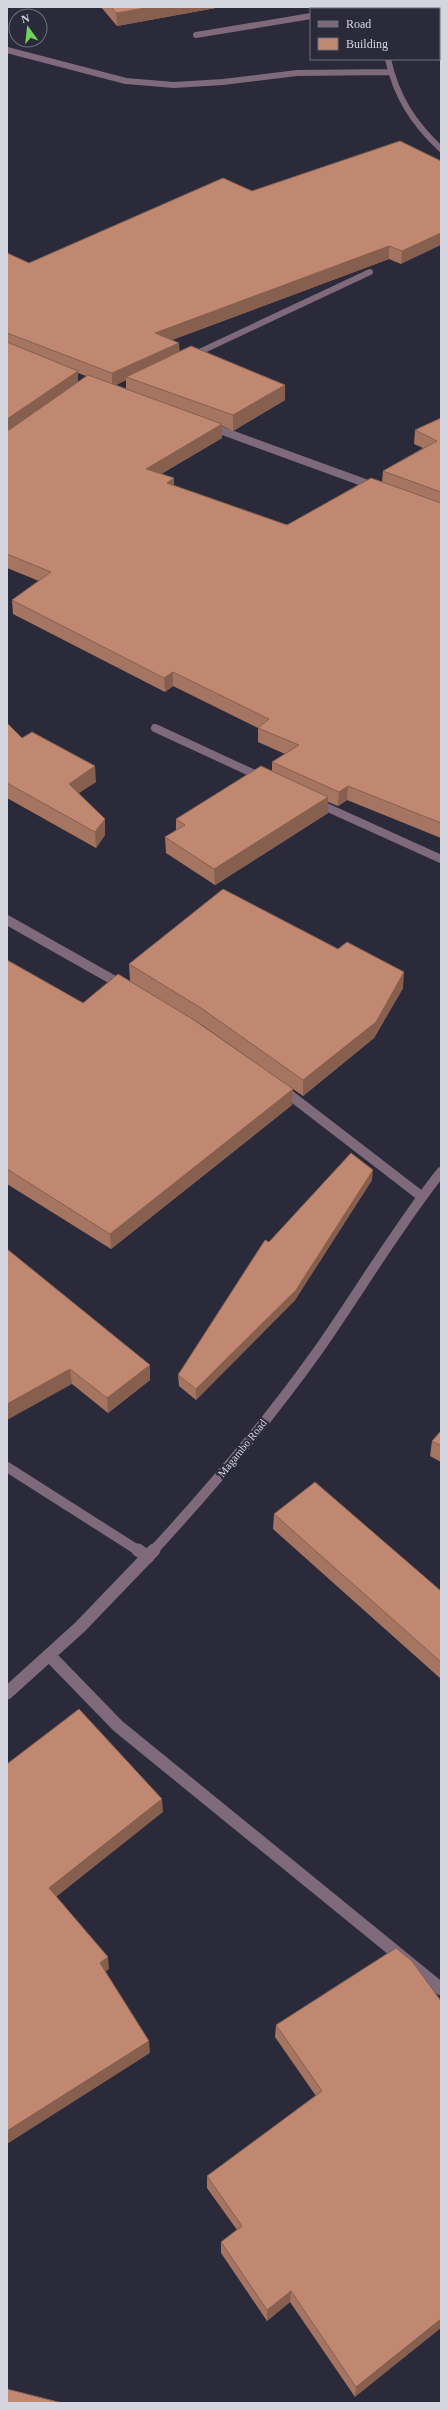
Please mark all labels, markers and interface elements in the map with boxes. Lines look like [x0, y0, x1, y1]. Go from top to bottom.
north arrow [8, 8, 48, 48]
legend [310, 8, 440, 60]
text: N [20, 12, 31, 25]
text: Road [346, 17, 371, 31]
text: Building [346, 37, 388, 51]
street label: Magambo Road [215, 1416, 269, 1479]

